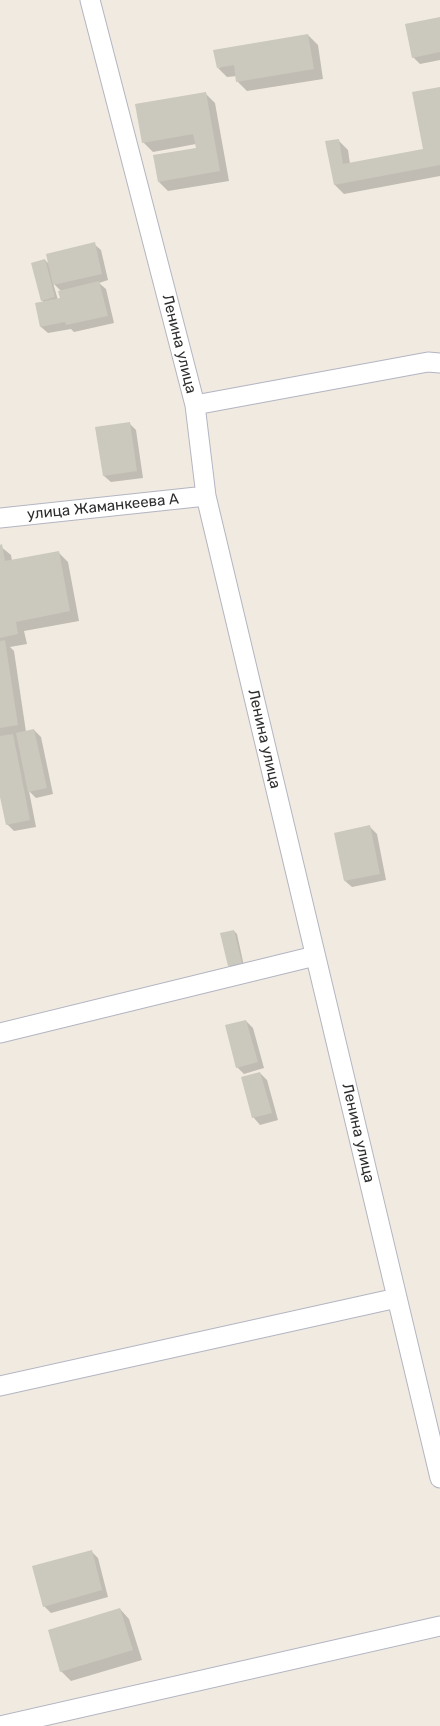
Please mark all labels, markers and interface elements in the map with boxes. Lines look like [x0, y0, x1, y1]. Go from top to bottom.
street label: Ленина улица [158, 293, 200, 395]
street label: улица Жаманкеева А [26, 490, 180, 524]
street label: Ленина улица [244, 688, 284, 790]
street label: Ленина улица [338, 1082, 378, 1184]

